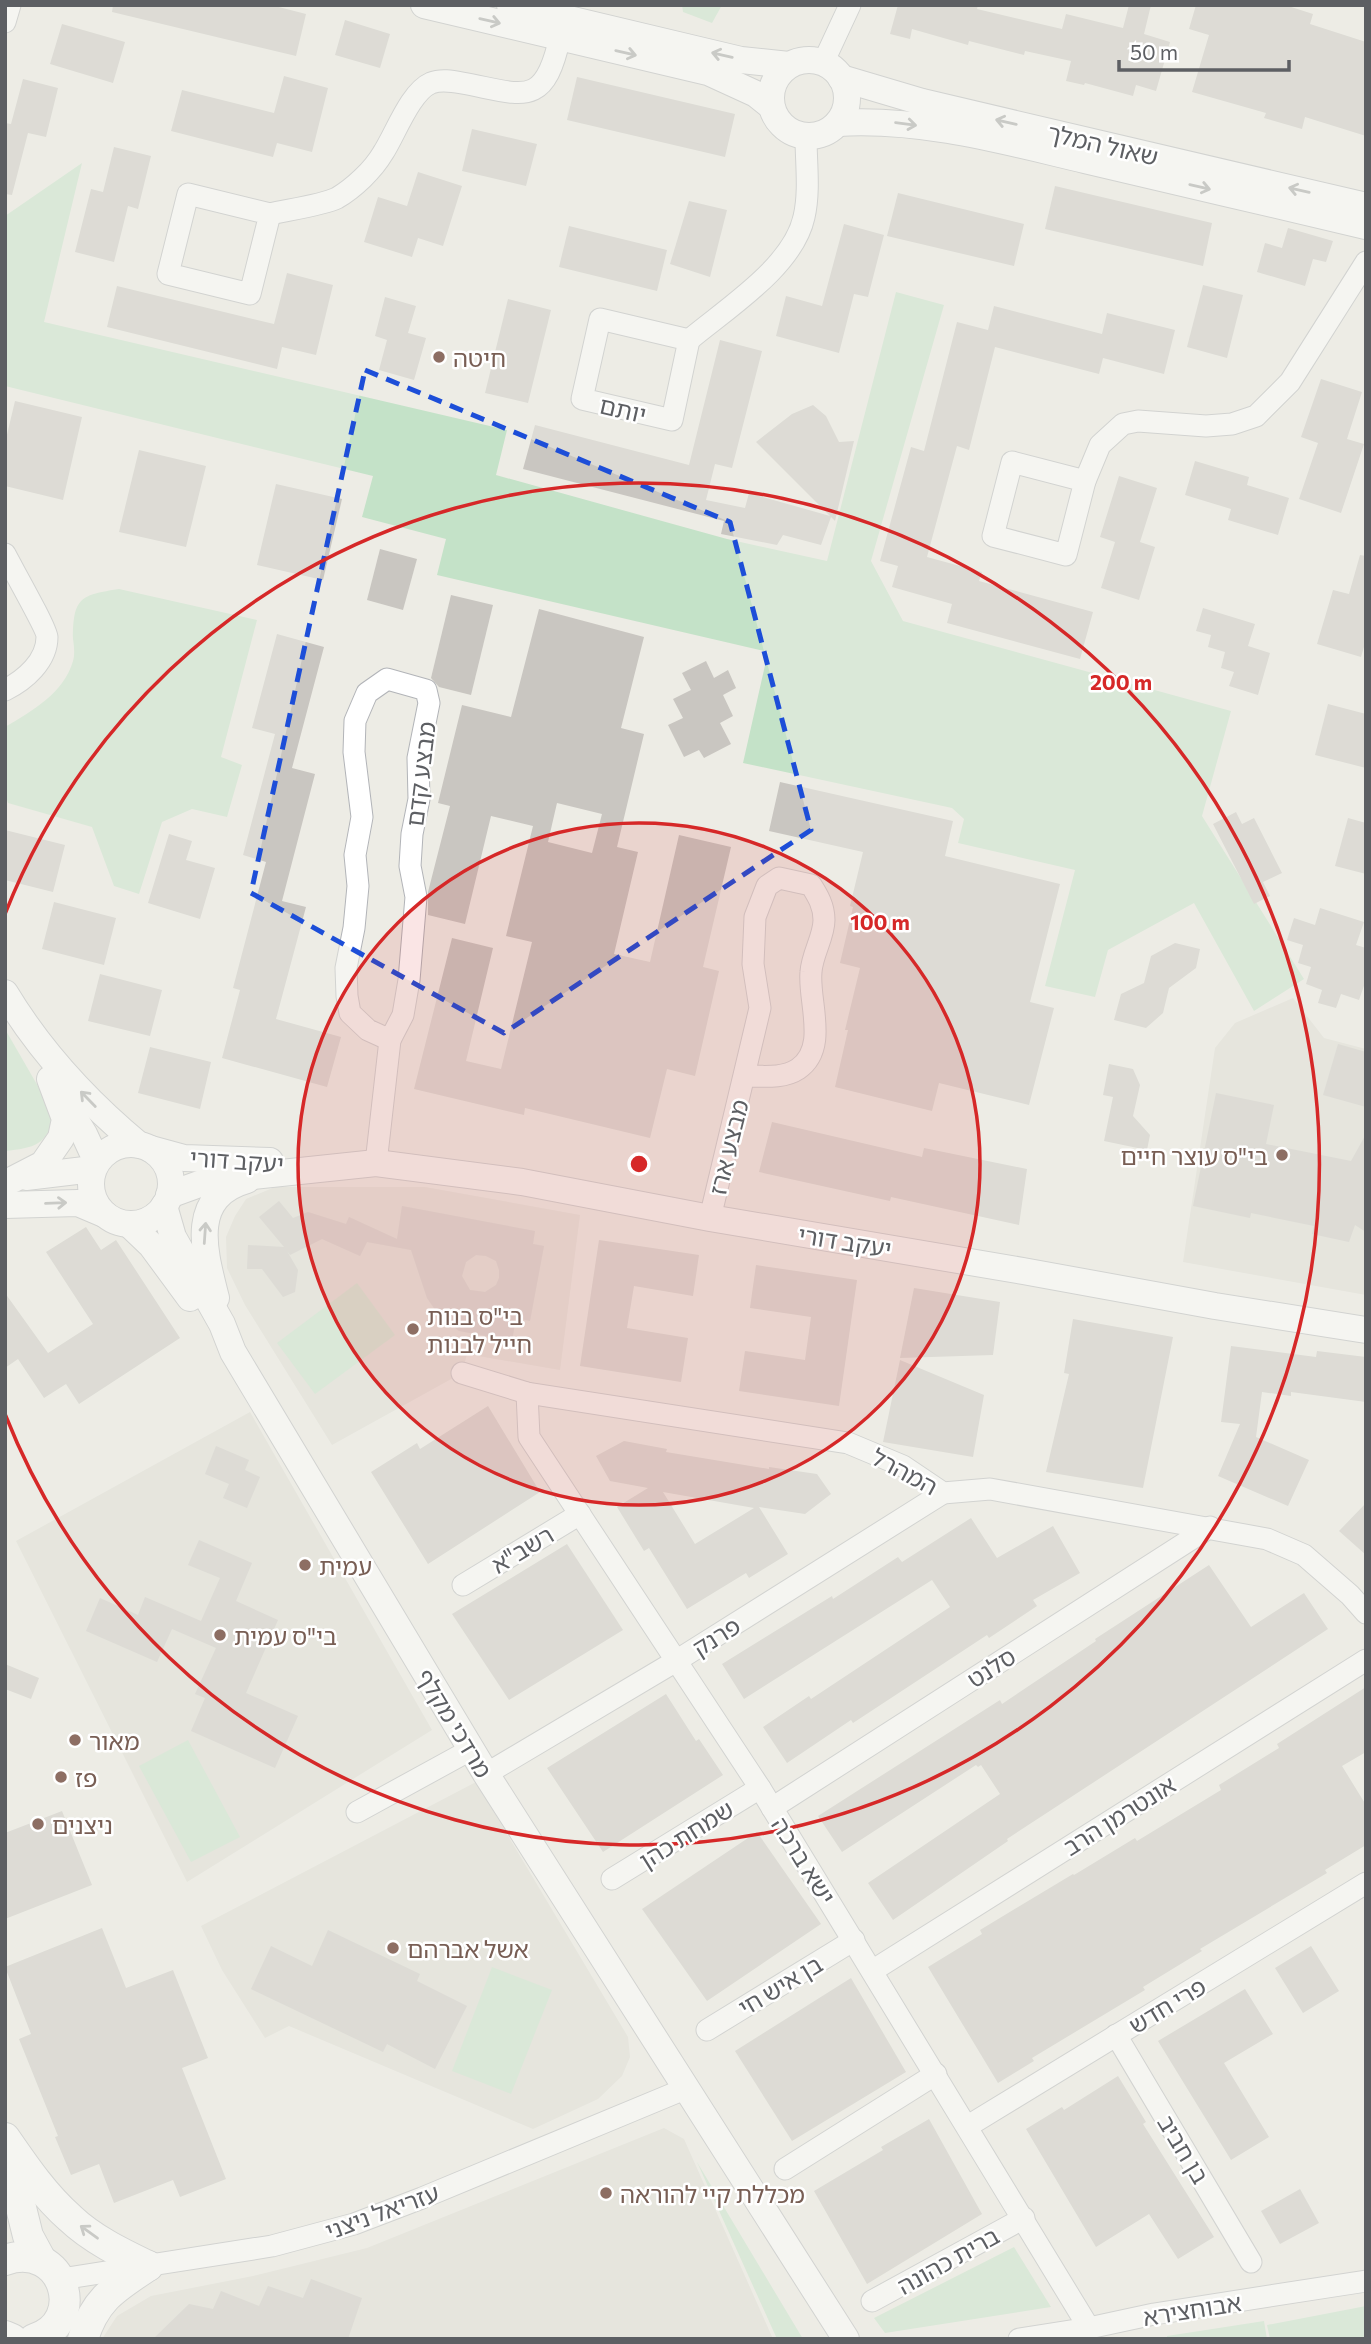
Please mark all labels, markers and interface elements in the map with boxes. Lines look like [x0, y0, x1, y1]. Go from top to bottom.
one-way arrow [478, 15, 501, 28]
scale bar [1119, 28, 1289, 72]
text: 50 m [1130, 39, 1178, 64]
one-way arrow [614, 46, 637, 60]
one-way arrow [711, 48, 733, 61]
one-way arrow [995, 115, 1018, 128]
street label: שאול המלך [1045, 117, 1161, 171]
one-way arrow [894, 118, 917, 131]
one-way arrow [1188, 181, 1211, 195]
one-way arrow [1288, 183, 1311, 197]
place label: חיטה [453, 343, 506, 372]
marker: חיטה [431, 349, 447, 365]
street label: יותם [597, 390, 649, 428]
text: 200 m [1090, 669, 1152, 694]
street label: מבצע קדם [399, 720, 441, 828]
text: 100 m [850, 909, 910, 934]
one-way arrow [80, 1090, 97, 1107]
street label: מבצע ארז [702, 1096, 754, 1198]
place label: בי"ס עוצר חיים [1121, 1141, 1268, 1170]
street label: יעקב דורי [189, 1142, 285, 1178]
marker: בי"ס עוצר חיים [1274, 1147, 1290, 1163]
centre of rings [627, 1152, 651, 1176]
one-way arrow [44, 1197, 67, 1210]
street label: יעקב דורי [796, 1219, 894, 1263]
one-way arrow [198, 1222, 211, 1245]
place label: בי"ס בנות חייל לבנות [427, 1301, 532, 1358]
marker: בי"ס בנות חייל לבנות [405, 1321, 421, 1337]
street label: המהרל [867, 1442, 943, 1500]
street label: רשב"א [486, 1519, 558, 1579]
place label: עמית [319, 1551, 372, 1580]
marker: עמית [297, 1557, 313, 1573]
street label: פרנק [687, 1610, 745, 1662]
place label: בי"ס עמית [234, 1621, 337, 1650]
marker: בי"ס עמית [212, 1627, 228, 1643]
street label: סלנט [961, 1641, 1021, 1693]
street label: מרדכי מקלף [411, 1663, 499, 1783]
place label: מאור [89, 1726, 140, 1755]
marker: מאור [67, 1732, 83, 1748]
place label: פז [75, 1763, 97, 1792]
marker: פז [53, 1769, 69, 1785]
street label: אונטרמן הרב [1057, 1769, 1181, 1861]
street label: שמחת כהן [634, 1794, 738, 1874]
place label: ניצנים [52, 1810, 113, 1839]
street label: ישא ברכה [766, 1811, 842, 1909]
marker: ניצנים [30, 1816, 46, 1832]
place label: אשל אברהם [407, 1934, 529, 1963]
marker: אשל אברהם [385, 1940, 401, 1956]
street label: בן איש חי [733, 1949, 827, 2021]
street label: פרי חדש [1123, 1971, 1211, 2039]
street label: בן חביב [1152, 2109, 1216, 2189]
street label: עזריאל ניצני [321, 2177, 443, 2245]
place label: מכללת קיי להוראה [620, 2179, 805, 2208]
marker: מכללת קיי להוראה [598, 2185, 614, 2201]
street label: ברית כהונה [892, 2220, 1004, 2300]
one-way arrow [80, 2225, 99, 2240]
street label: אבוחצירא [1141, 2287, 1243, 2331]

